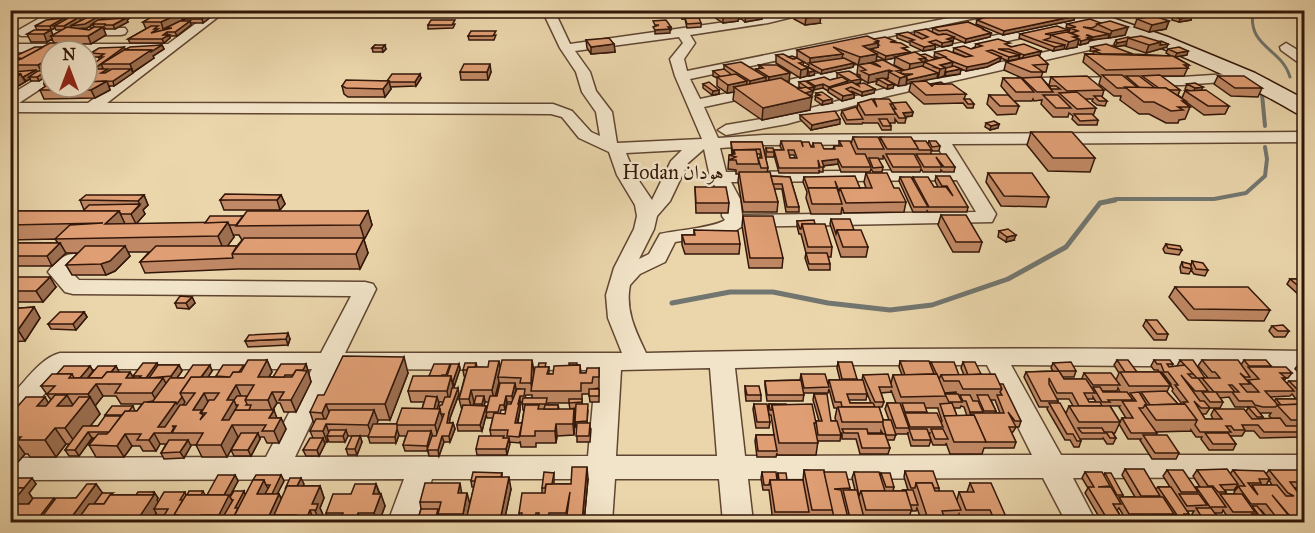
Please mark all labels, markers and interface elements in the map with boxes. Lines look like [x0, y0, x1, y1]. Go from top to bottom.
north arrow [39, 39, 99, 99]
text: N [62, 45, 76, 64]
district label: Hodan هودان [622, 160, 724, 185]

